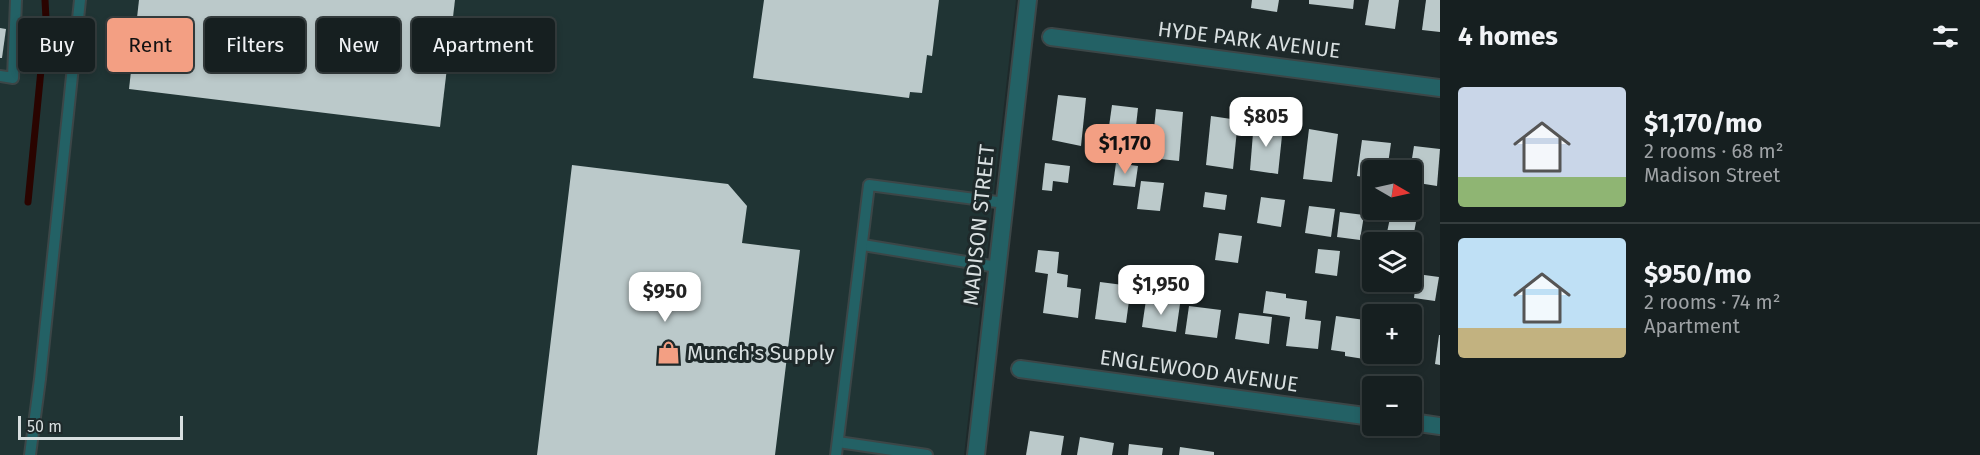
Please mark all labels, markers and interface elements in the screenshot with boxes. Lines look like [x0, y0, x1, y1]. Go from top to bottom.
street label: HYDE PARK AVENUE [1156, 16, 1342, 64]
chip: Buy [18, 18, 95, 72]
chip: Rent [107, 18, 193, 72]
chip: Filters [205, 18, 305, 72]
chip: New [317, 18, 400, 72]
chip: Apartment [412, 18, 555, 72]
icon: filters [1929, 20, 1962, 53]
text: 4 homes [1458, 21, 1558, 52]
pin: $805 [1230, 97, 1302, 148]
text: $805 [1243, 104, 1289, 128]
text: $1,170/mo [1644, 108, 1762, 139]
icon: home [1506, 111, 1578, 183]
pin: $1,170 [1076, 124, 1174, 175]
text: $1,170 [1099, 131, 1151, 155]
text: 2 rooms · 68 m² [1644, 139, 1784, 163]
street label: MADISON STREET [958, 143, 1000, 307]
north arrow [1362, 160, 1422, 220]
map controls [1362, 160, 1422, 436]
text: Madison Street [1644, 163, 1780, 187]
button: layers [1362, 232, 1422, 292]
text: $950/mo [1644, 259, 1751, 290]
icon: home [1506, 262, 1578, 334]
pin: $1,950 [1112, 265, 1210, 316]
pin: $950 [629, 272, 701, 323]
text: $1,950 [1132, 272, 1190, 296]
text: $950 [643, 279, 687, 303]
text: 2 rooms · 74 m² [1644, 290, 1781, 314]
button: + [1362, 304, 1422, 364]
text: Apartment [1644, 314, 1740, 338]
shop icon: Munch's Supply [656, 340, 682, 366]
place label: Munch's Supply [687, 340, 835, 366]
street label: ENGLEWOOD AVENUE [1098, 344, 1300, 398]
button: − [1362, 376, 1422, 436]
scale bar [18, 413, 183, 440]
text: 50 m [27, 417, 62, 436]

